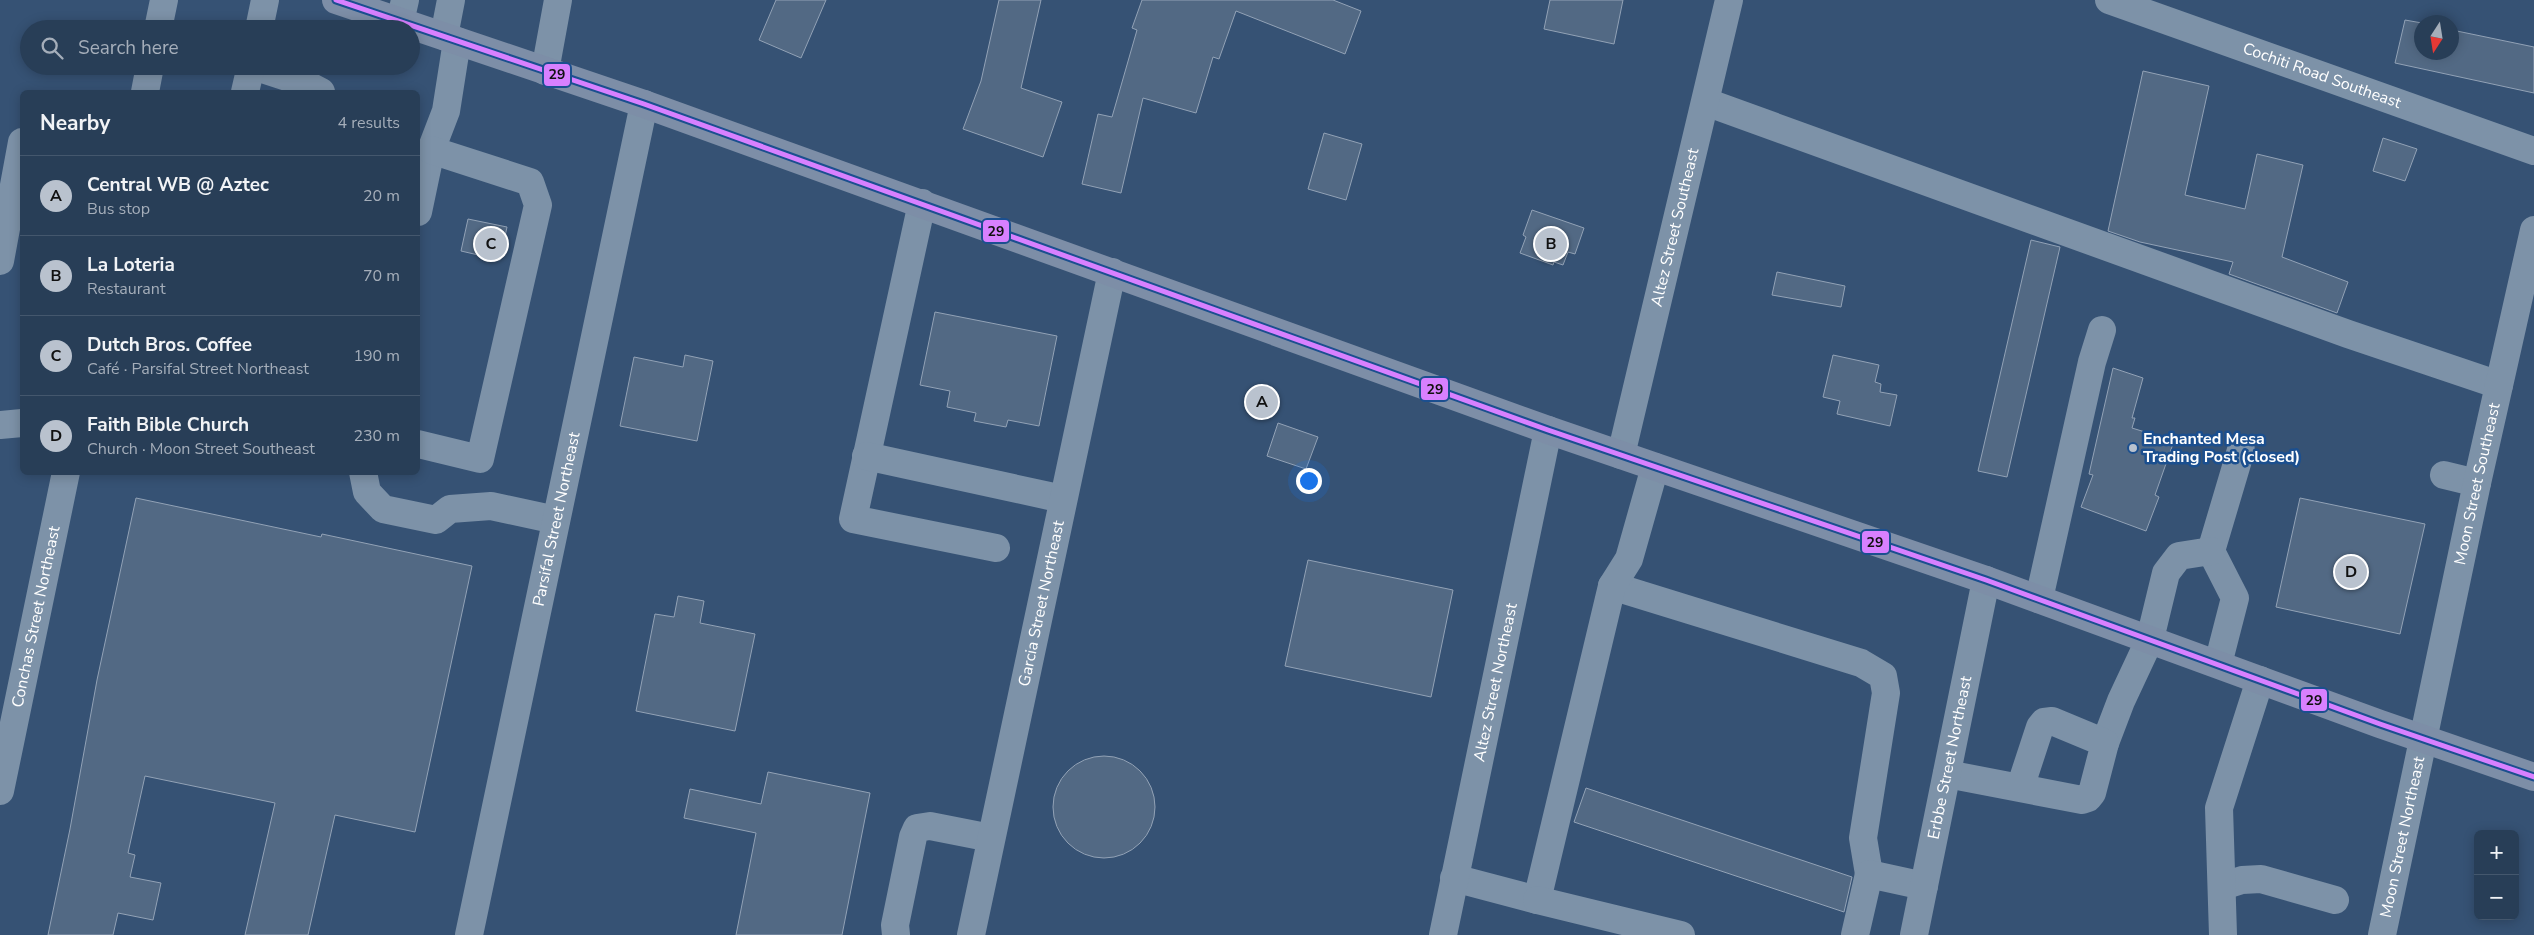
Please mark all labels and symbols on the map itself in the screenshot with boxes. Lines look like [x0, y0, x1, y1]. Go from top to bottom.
north arrow [2414, 15, 2459, 60]
street label: Cochiti Road Southeast [2240, 37, 2405, 114]
line badge: 29 [543, 63, 571, 87]
text: 29 [549, 65, 565, 84]
street label: Altez Street Southeast [1646, 145, 1705, 309]
line badge: 29 [982, 219, 1010, 243]
text: 29 [988, 222, 1004, 241]
pin: C [475, 225, 507, 263]
pin: B [1535, 225, 1567, 263]
line badge: 29 [1420, 377, 1449, 401]
text: 29 [1427, 380, 1443, 399]
pin: A [1246, 383, 1278, 421]
street label: Moon Street Southeast [2449, 400, 2506, 567]
place label: Enchanted Mesa Trading Post (closed) [2143, 428, 2300, 468]
street label: Parsifal Street Northeast [528, 430, 586, 608]
marker: Enchanted Mesa Trading Post (closed) [2127, 442, 2139, 454]
your location [1296, 468, 1322, 494]
street label: Garcia Street Northeast [1013, 518, 1070, 688]
street label: Conchas Street Northeast [7, 524, 66, 709]
line badge: 29 [1861, 530, 1890, 554]
text: 29 [1867, 533, 1883, 552]
pin: D [2335, 553, 2367, 591]
street label: Altez Street Northeast [1468, 601, 1523, 764]
street label: Erbbe Street Northeast [1923, 674, 1977, 841]
line badge: 29 [2300, 688, 2328, 712]
text: 29 [2306, 691, 2322, 710]
street label: Moon Street Northeast [2375, 754, 2430, 920]

